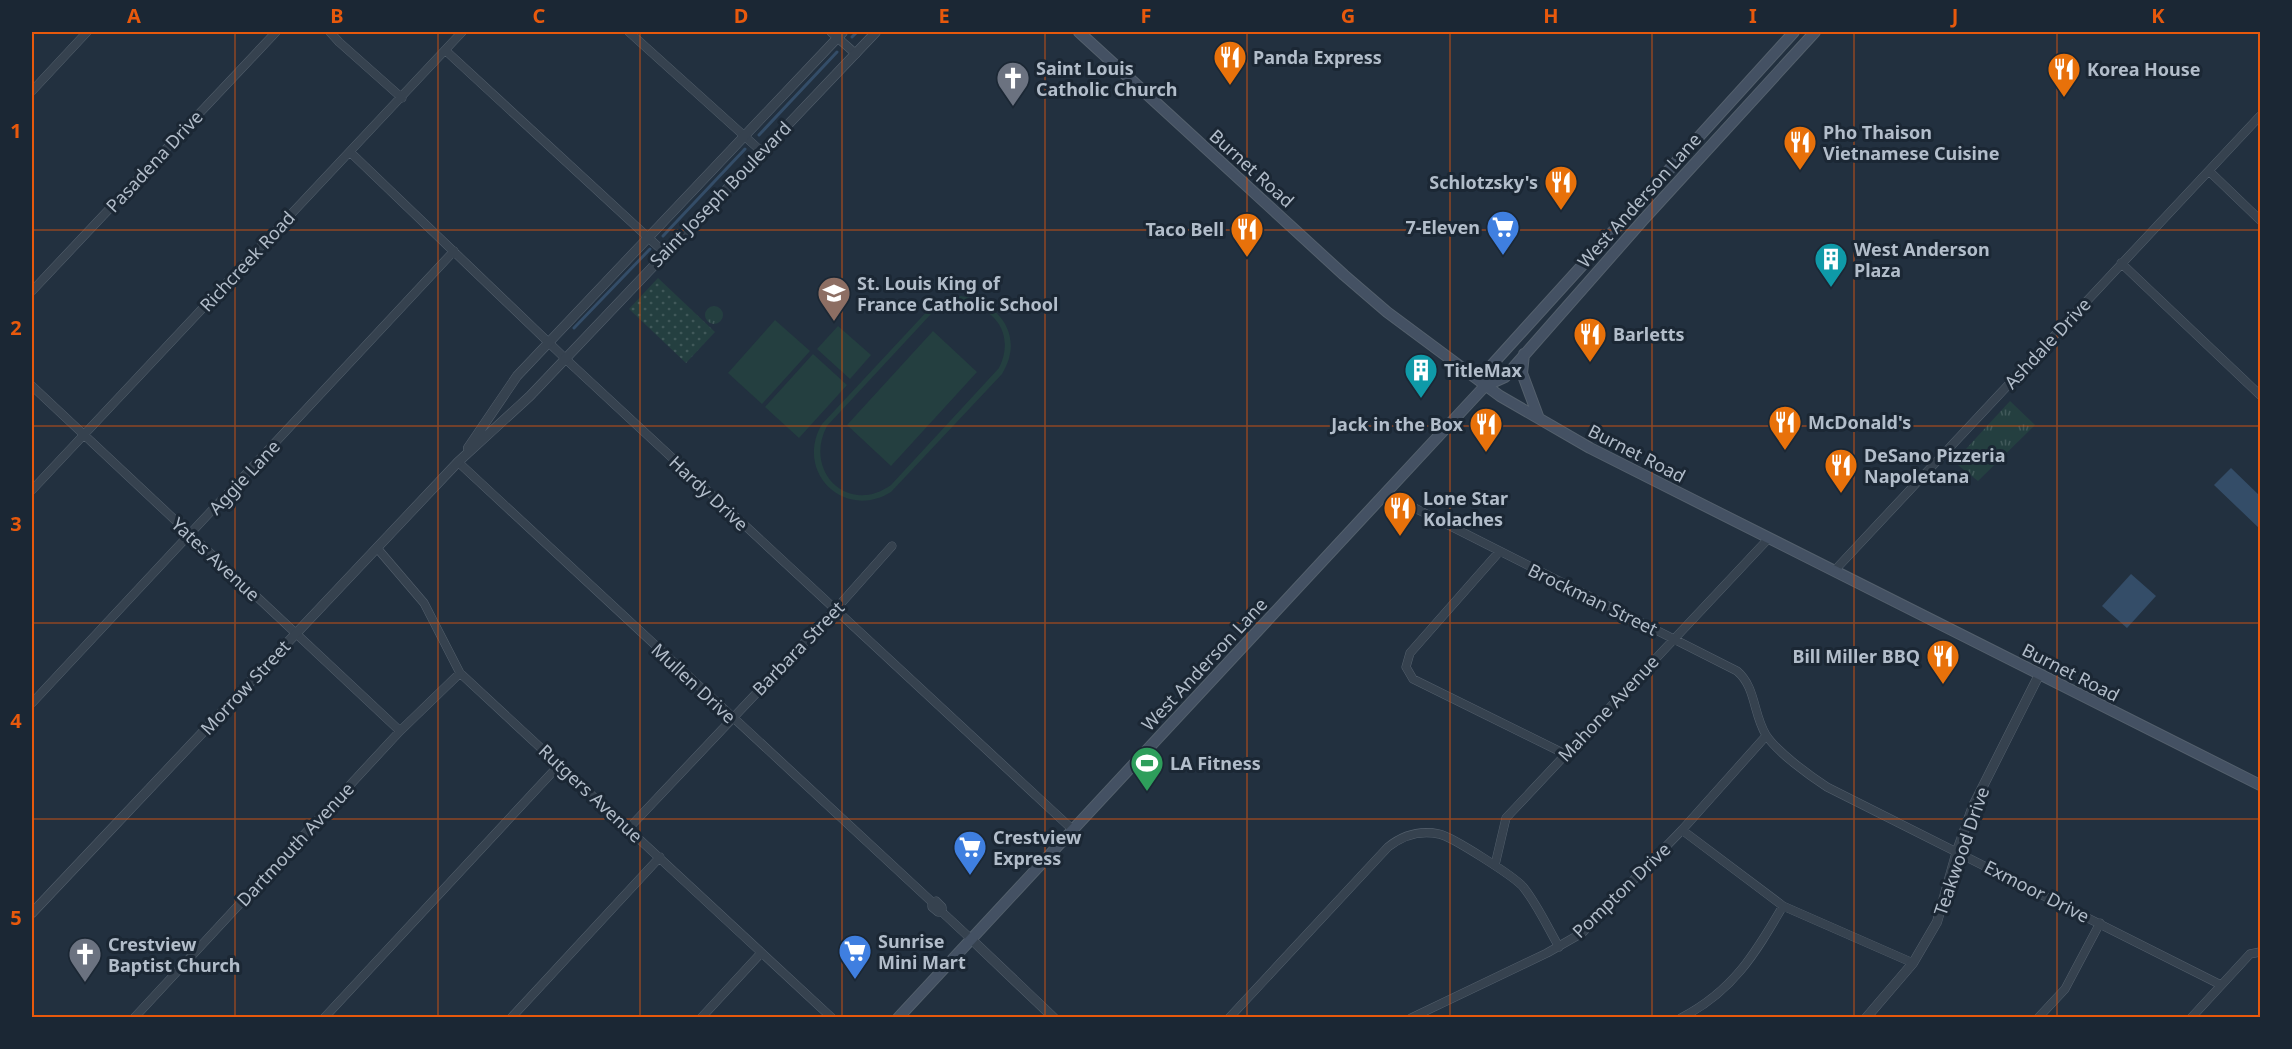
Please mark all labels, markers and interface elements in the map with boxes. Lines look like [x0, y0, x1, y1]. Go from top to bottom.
text: A [127, 2, 141, 29]
text: B [330, 2, 344, 29]
text: C [533, 2, 546, 29]
text: D [734, 2, 748, 29]
text: E [938, 2, 950, 29]
text: F [1141, 2, 1151, 29]
text: G [1341, 2, 1355, 29]
text: H [1543, 2, 1559, 29]
text: I [1749, 2, 1757, 29]
text: J [1950, 2, 1958, 29]
text: K [2151, 2, 2165, 29]
restaurant icon: Panda Express [1212, 39, 1248, 86]
place label: Panda Express [1253, 45, 1382, 69]
restaurant icon: Korea House [2046, 51, 2082, 98]
place label: Saint Louis Catholic Church [1036, 56, 1177, 101]
place label: Korea House [2087, 57, 2201, 81]
church icon: Saint Louis Catholic Church [995, 60, 1031, 107]
street label: Pasadena Drive [100, 105, 208, 217]
street label: Saint Joseph Boulevard [644, 116, 796, 272]
text: 1 [10, 117, 22, 144]
place label: Pho Thaison Vietnamese Cuisine [1823, 120, 1999, 165]
street label: Burnet Road [1205, 124, 1299, 212]
restaurant icon: Pho Thaison Vietnamese Cuisine [1782, 124, 1818, 171]
street label: West Anderson Lane [1572, 127, 1706, 273]
restaurant icon: Schlotzsky's [1543, 164, 1579, 211]
place label: Schlotzsky's [1429, 170, 1538, 194]
street label: Richcreek Road [194, 206, 300, 316]
supermarket icon: 7-Eleven [1485, 209, 1521, 256]
restaurant icon: Taco Bell [1229, 211, 1265, 258]
place label: 7-Eleven [1405, 215, 1480, 239]
place label: Taco Bell [1146, 217, 1224, 241]
place label: West Anderson Plaza [1854, 237, 1990, 282]
building icon: West Anderson Plaza [1813, 241, 1849, 288]
place label: St. Louis King of France Catholic School [857, 271, 1058, 316]
school or university icon: St. Louis King of France Catholic School [816, 275, 852, 322]
street label: Ashdale Drive [1999, 292, 2095, 394]
text: 2 [10, 314, 22, 341]
restaurant icon: Barletts [1572, 316, 1608, 363]
place label: Barletts [1613, 322, 1685, 346]
building icon: TitleMax [1403, 352, 1439, 399]
place label: TitleMax [1444, 358, 1522, 382]
restaurant icon: McDonald's [1767, 404, 1803, 451]
restaurant icon: Jack in the Box [1468, 406, 1504, 453]
place label: McDonald's [1808, 410, 1911, 434]
place label: Jack in the Box [1329, 412, 1464, 436]
street label: Burnet Road [1584, 418, 1690, 488]
street label: Aggie Lane [203, 434, 285, 520]
place label: DeSano Pizzeria Napoletana [1864, 443, 2006, 488]
restaurant icon: DeSano Pizzeria Napoletana [1823, 447, 1859, 494]
street label: Hardy Drive [664, 450, 754, 536]
place label: Lone Star Kolaches [1423, 486, 1508, 531]
restaurant icon: Lone Star Kolaches [1382, 490, 1418, 537]
text: 3 [10, 510, 22, 537]
street label: Yates Avenue [167, 512, 265, 606]
street label: Brockman Street [1524, 557, 1662, 641]
street label: West Anderson Lane [1136, 592, 1272, 736]
street label: Barbara Street [747, 595, 850, 700]
street label: Morrow Street [195, 634, 295, 740]
street label: Burnet Road [2018, 637, 2124, 707]
street label: Mullen Drive [647, 638, 741, 728]
restaurant icon: Bill Miller BBQ [1925, 638, 1961, 685]
place label: Bill Miller BBQ [1793, 644, 1920, 668]
street label: Mahone Avenue [1552, 650, 1664, 766]
text: 4 [10, 707, 22, 734]
street label: Rutgers Avenue [534, 739, 648, 847]
sports icon: LA Fitness [1129, 745, 1165, 792]
place label: LA Fitness [1170, 751, 1261, 775]
street label: Dartmouth Avenue [231, 777, 359, 911]
street label: Teakwood Drive [1928, 783, 1994, 919]
place label: Crestview Express [993, 825, 1082, 870]
supermarket icon: Crestview Express [952, 829, 988, 876]
street label: Pompton Drive [1567, 837, 1675, 943]
street label: Exmoor Drive [1980, 854, 2094, 928]
text: 5 [10, 904, 22, 931]
place label: Sunrise Mini Mart [878, 929, 966, 974]
place label: Crestview Baptist Church [108, 932, 240, 977]
supermarket icon: Sunrise Mini Mart [837, 933, 873, 980]
church icon: Crestview Baptist Church [67, 936, 103, 983]

